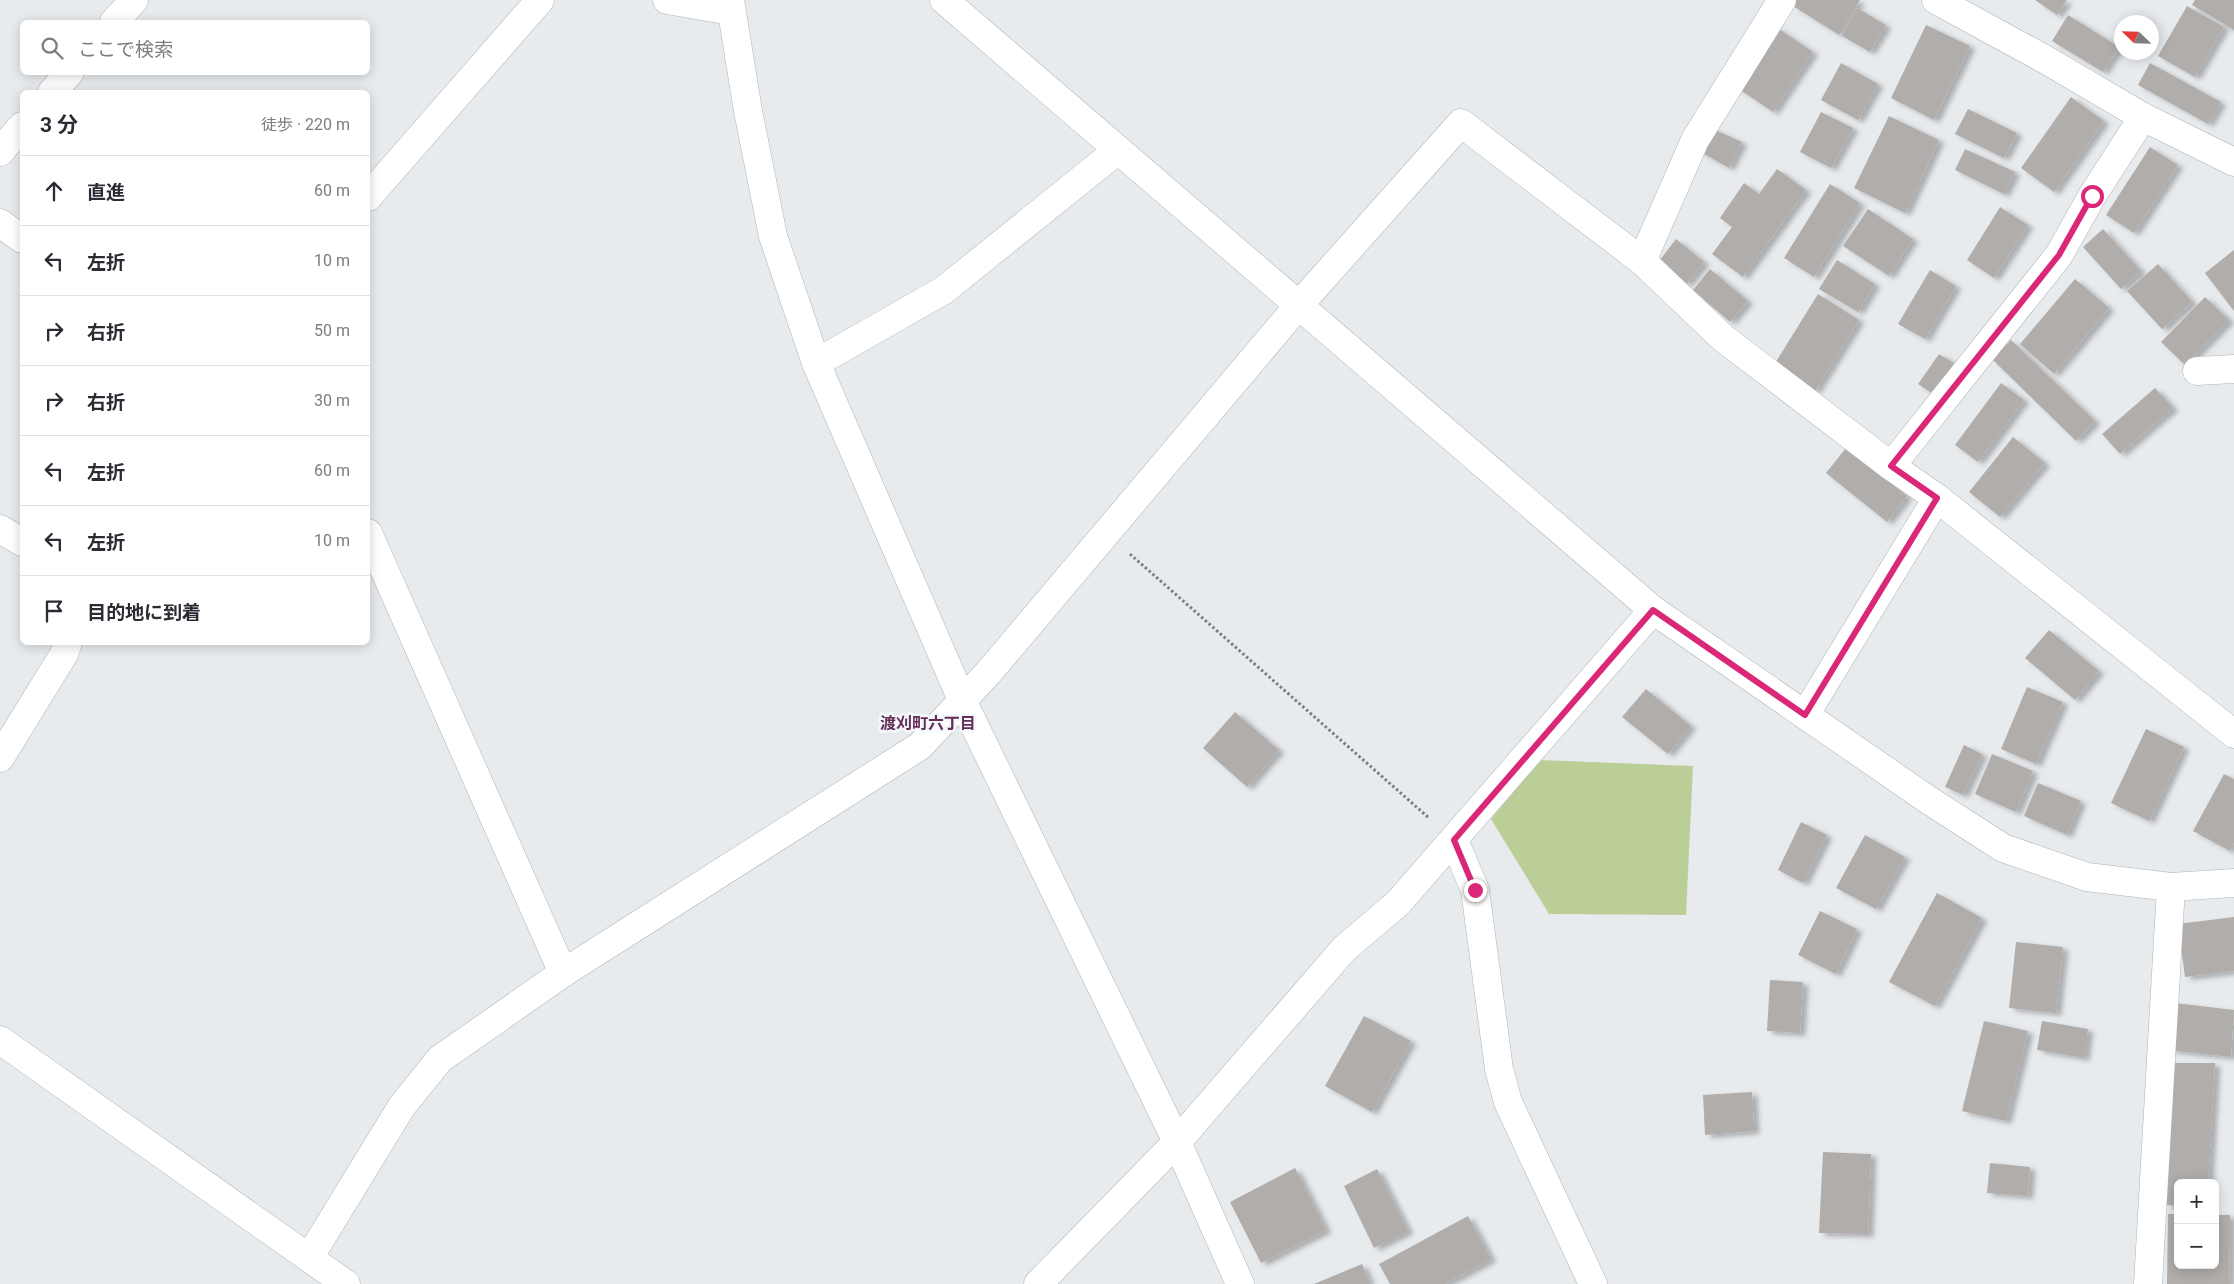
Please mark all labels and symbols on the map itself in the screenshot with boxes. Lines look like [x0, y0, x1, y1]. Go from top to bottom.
north arrow [2114, 15, 2159, 60]
route start [2081, 185, 2104, 208]
district label: 渡刈町六丁目 [880, 714, 976, 733]
route end [1464, 879, 1487, 902]

